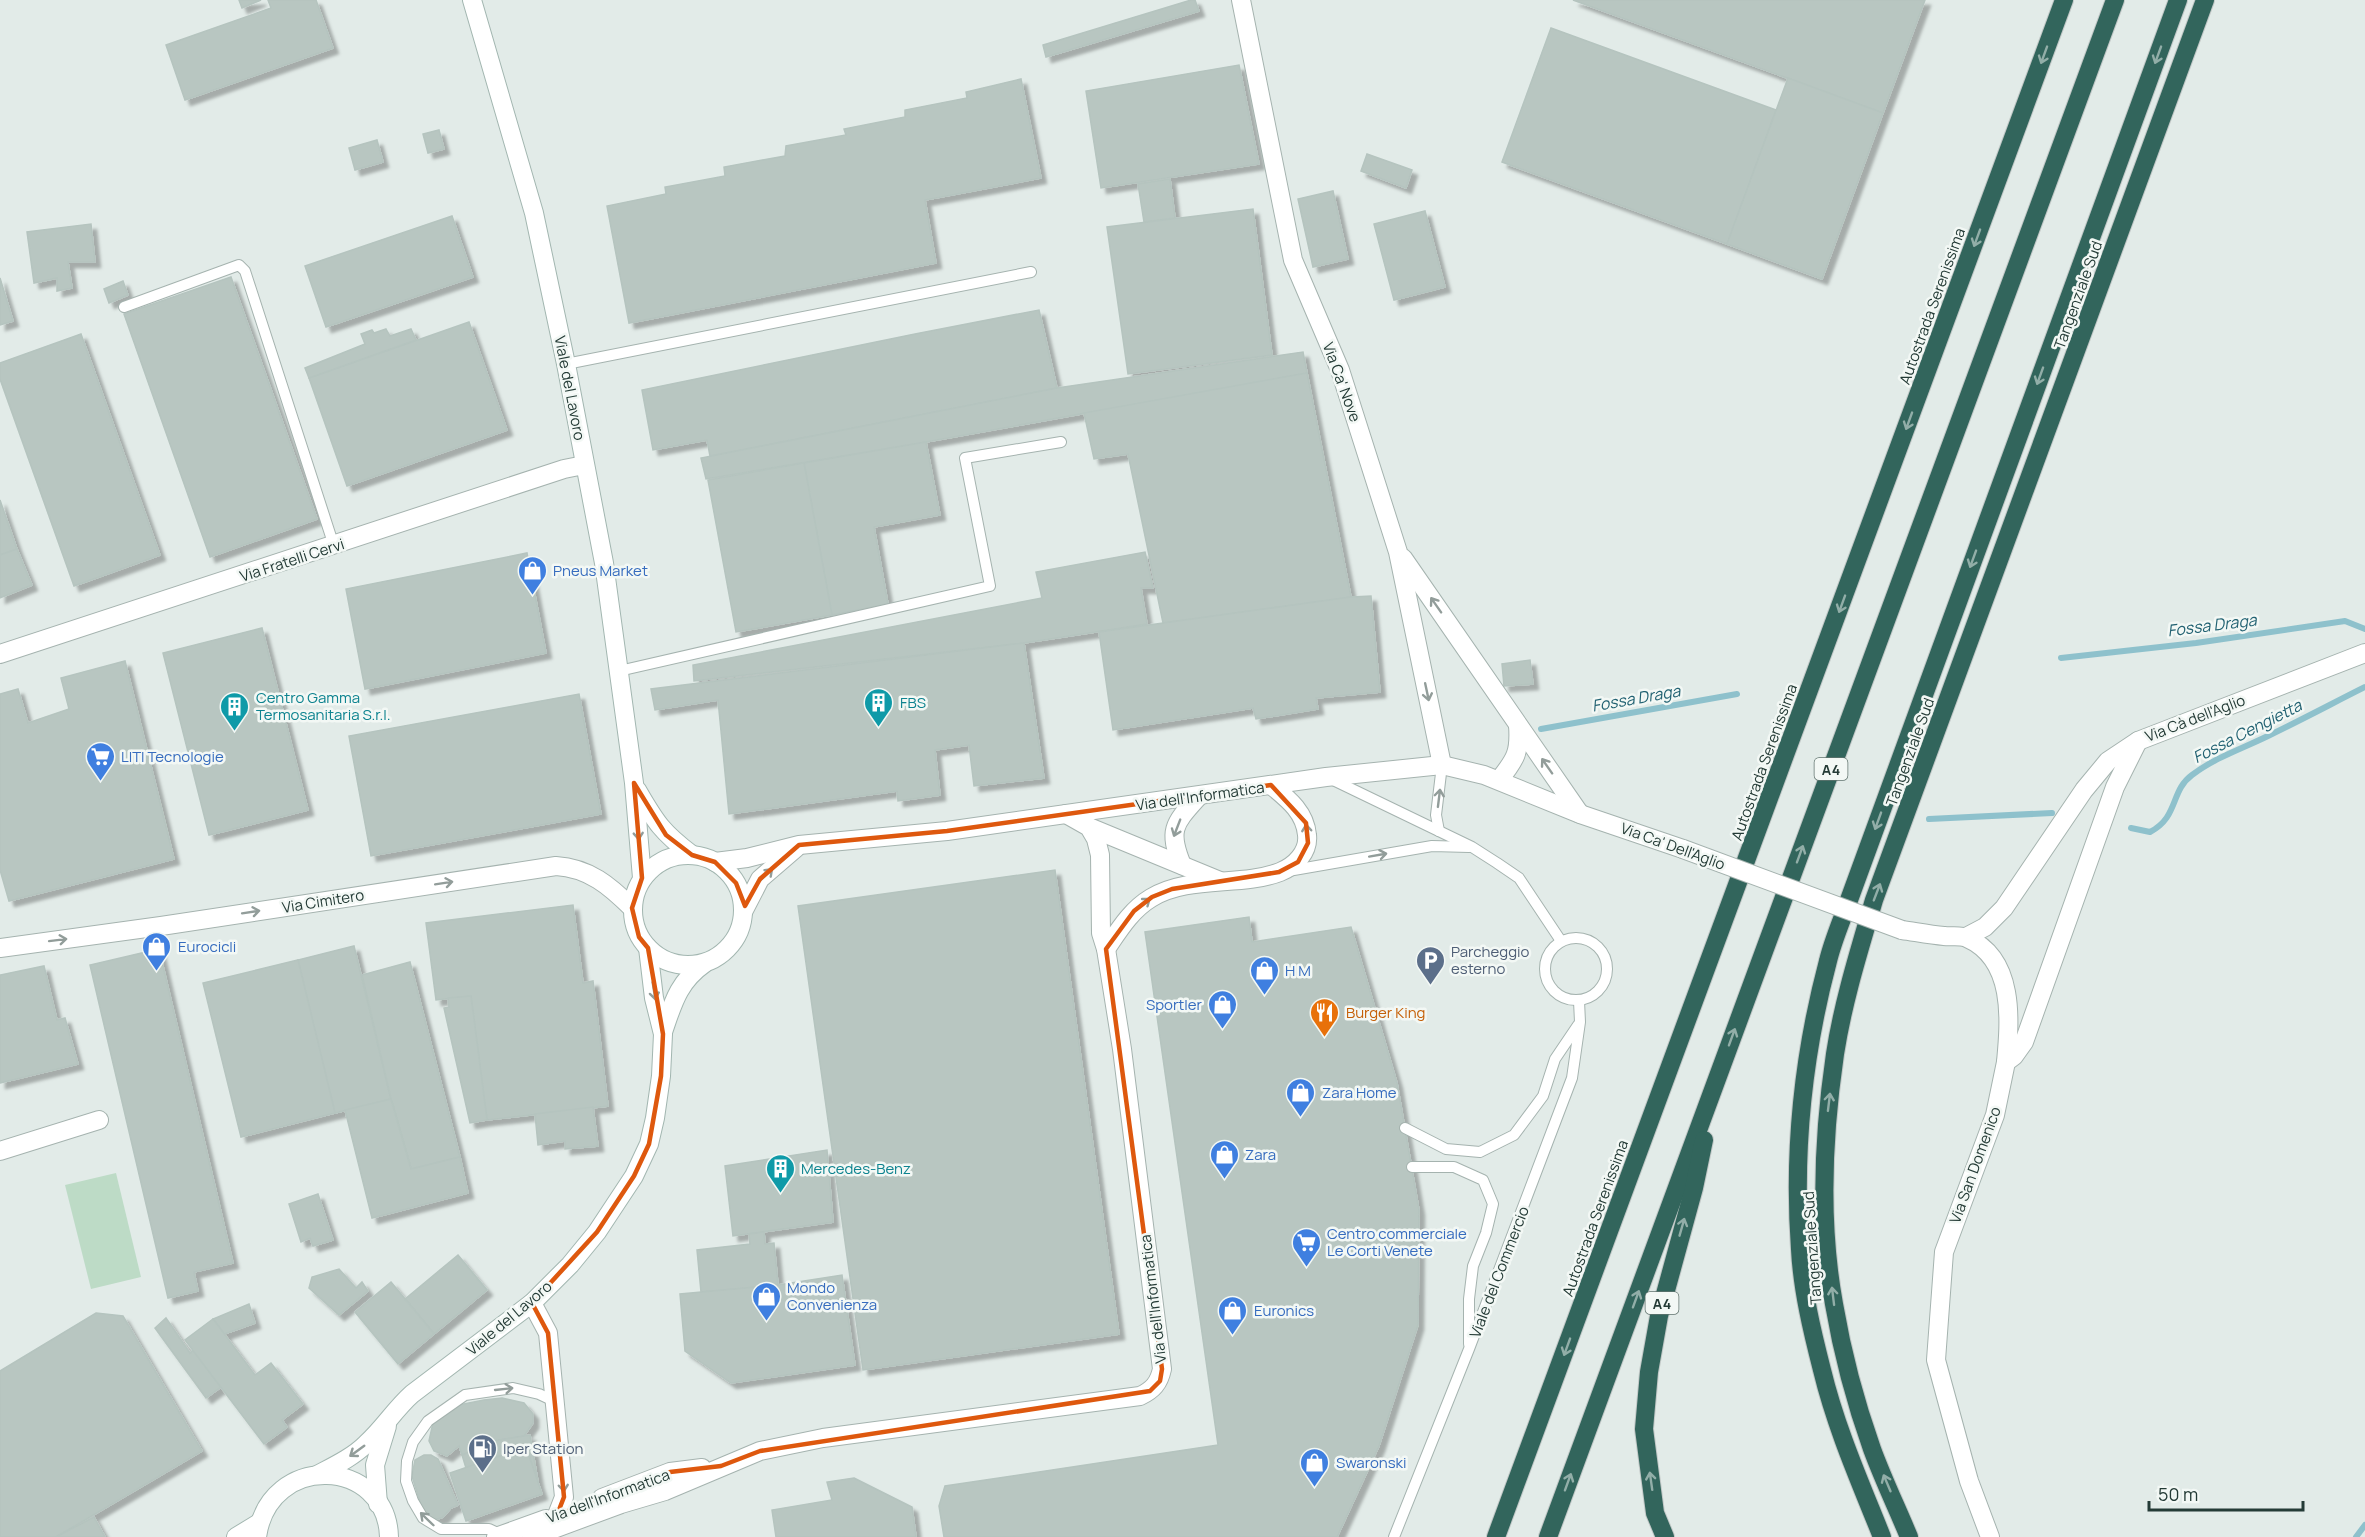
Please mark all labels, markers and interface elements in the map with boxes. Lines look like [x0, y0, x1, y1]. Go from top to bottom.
one-way arrow [2038, 45, 2049, 64]
one-way arrow [2151, 45, 2162, 64]
street label: Autostrada Serenissima [1894, 225, 1970, 387]
one-way arrow [1970, 228, 1981, 247]
street label: Tangenziale Sud [2049, 238, 2107, 352]
street label: Viale del Lavoro [550, 334, 590, 442]
street label: Via Ca' Nove [1318, 339, 1366, 425]
one-way arrow [2033, 366, 2044, 385]
one-way arrow [1903, 411, 1914, 430]
street label: Via Fratelli Cervi [237, 533, 347, 587]
one-way arrow [1966, 549, 1977, 568]
shop icon: Pneus Market [516, 554, 548, 596]
place label: Pneus Market [553, 560, 648, 581]
one-way arrow [1835, 594, 1846, 613]
one-way arrow [1430, 598, 1442, 614]
water label: Fossa Draga [2166, 608, 2259, 641]
water label: Fossa Draga [1590, 679, 1683, 717]
one-way arrow [1422, 681, 1433, 701]
street label: Autostrada Serenissima [1726, 681, 1802, 843]
building icon: FBS [863, 686, 895, 728]
place label: Centro Gamma Termosanitaria S.r.l. [256, 687, 391, 725]
street label: Via Cà dell'Aglio [2142, 689, 2248, 747]
building icon: Centro Gamma Termosanitaria S.r.l. [219, 690, 251, 732]
place label: FBS [900, 692, 926, 713]
water label: Fossa Cengietta [2189, 694, 2306, 768]
street label: Tangenziale Sud [1881, 695, 1939, 809]
supermarket icon: LITI Tecnologie [84, 740, 116, 782]
place label: LITI Tecnologie [121, 746, 224, 767]
one-way arrow [1541, 758, 1553, 774]
road number: A4 [1814, 758, 1848, 780]
street label: Via dell'Informatica [1134, 777, 1266, 815]
one-way arrow [1433, 788, 1444, 808]
one-way arrow [1871, 811, 1882, 830]
street label: Via Ca' Dell'Aglio [1618, 817, 1728, 875]
one-way arrow [1171, 818, 1182, 836]
one-way arrow [633, 820, 644, 840]
one-way arrow [1301, 823, 1312, 843]
one-way arrow [1795, 846, 1806, 864]
one-way arrow [1368, 849, 1388, 860]
one-way arrow [758, 868, 773, 882]
one-way arrow [433, 877, 453, 888]
one-way arrow [1872, 883, 1883, 901]
street label: Via Cimitero [281, 884, 366, 918]
one-way arrow [1134, 898, 1150, 910]
one-way arrow [241, 907, 260, 918]
shop icon: Eurocicli [141, 930, 173, 972]
one-way arrow [48, 935, 67, 946]
place label: Eurocicli [178, 936, 236, 957]
place label: Parcheggio esterno [1451, 941, 1530, 979]
parking icon: Parcheggio esterno [1414, 944, 1446, 986]
shop icon: H M [1248, 954, 1280, 996]
place label: H M [1285, 960, 1311, 981]
one-way arrow [648, 981, 659, 1001]
shop icon: Sportler [1207, 988, 1239, 1030]
place label: Sportler [1146, 994, 1203, 1015]
restaurant icon: Burger King [1309, 996, 1341, 1038]
place label: Burger King [1346, 1002, 1425, 1023]
one-way arrow [1728, 1029, 1739, 1047]
shop icon: Zara Home [1285, 1076, 1317, 1118]
place label: Zara Home [1322, 1082, 1397, 1103]
one-way arrow [1824, 1092, 1835, 1112]
street label: Via San Domenico [1944, 1104, 2006, 1226]
street label: Autostrada Serenissima [1557, 1137, 1633, 1299]
shop icon: Zara [1208, 1138, 1240, 1180]
place label: Zara [1245, 1144, 1276, 1165]
building icon: Mercedes-Benz [764, 1152, 796, 1194]
place label: Mercedes-Benz [801, 1158, 911, 1179]
street label: Tangenziale Sud [1798, 1191, 1826, 1305]
street label: Viale del Commercio [1464, 1203, 1534, 1341]
one-way arrow [1677, 1218, 1688, 1237]
place label: Centro commerciale Le Corti Venete [1327, 1223, 1467, 1261]
supermarket icon: Centro commerciale Le Corti Venete [1290, 1226, 1322, 1268]
street label: Via dell'Informatica [1135, 1233, 1171, 1365]
street label: Viale del Lavoro [462, 1276, 556, 1360]
place label: Mondo Convenienza [787, 1277, 877, 1315]
shop icon: Mondo Convenienza [750, 1280, 782, 1322]
one-way arrow [1827, 1287, 1838, 1306]
one-way arrow [1631, 1290, 1642, 1309]
road number: A4 [1646, 1292, 1678, 1314]
shop icon: Euronics [1217, 1294, 1249, 1336]
place label: Euronics [1254, 1300, 1314, 1321]
one-way arrow [1560, 1337, 1571, 1356]
one-way arrow [494, 1383, 513, 1394]
fuel station icon: Iper Station [466, 1432, 498, 1474]
place label: Iper Station [503, 1438, 584, 1459]
one-way arrow [349, 1445, 365, 1458]
shop icon: Swaronski [1299, 1446, 1331, 1488]
place label: Swaronski [1336, 1452, 1407, 1473]
street label: Via dell'Informatica [543, 1464, 673, 1528]
one-way arrow [1645, 1471, 1656, 1491]
one-way arrow [558, 1473, 569, 1493]
one-way arrow [1563, 1473, 1574, 1492]
one-way arrow [1880, 1474, 1891, 1492]
scale bar [2149, 1474, 2304, 1512]
text: 50 m [2158, 1482, 2198, 1506]
one-way arrow [420, 1512, 435, 1526]

